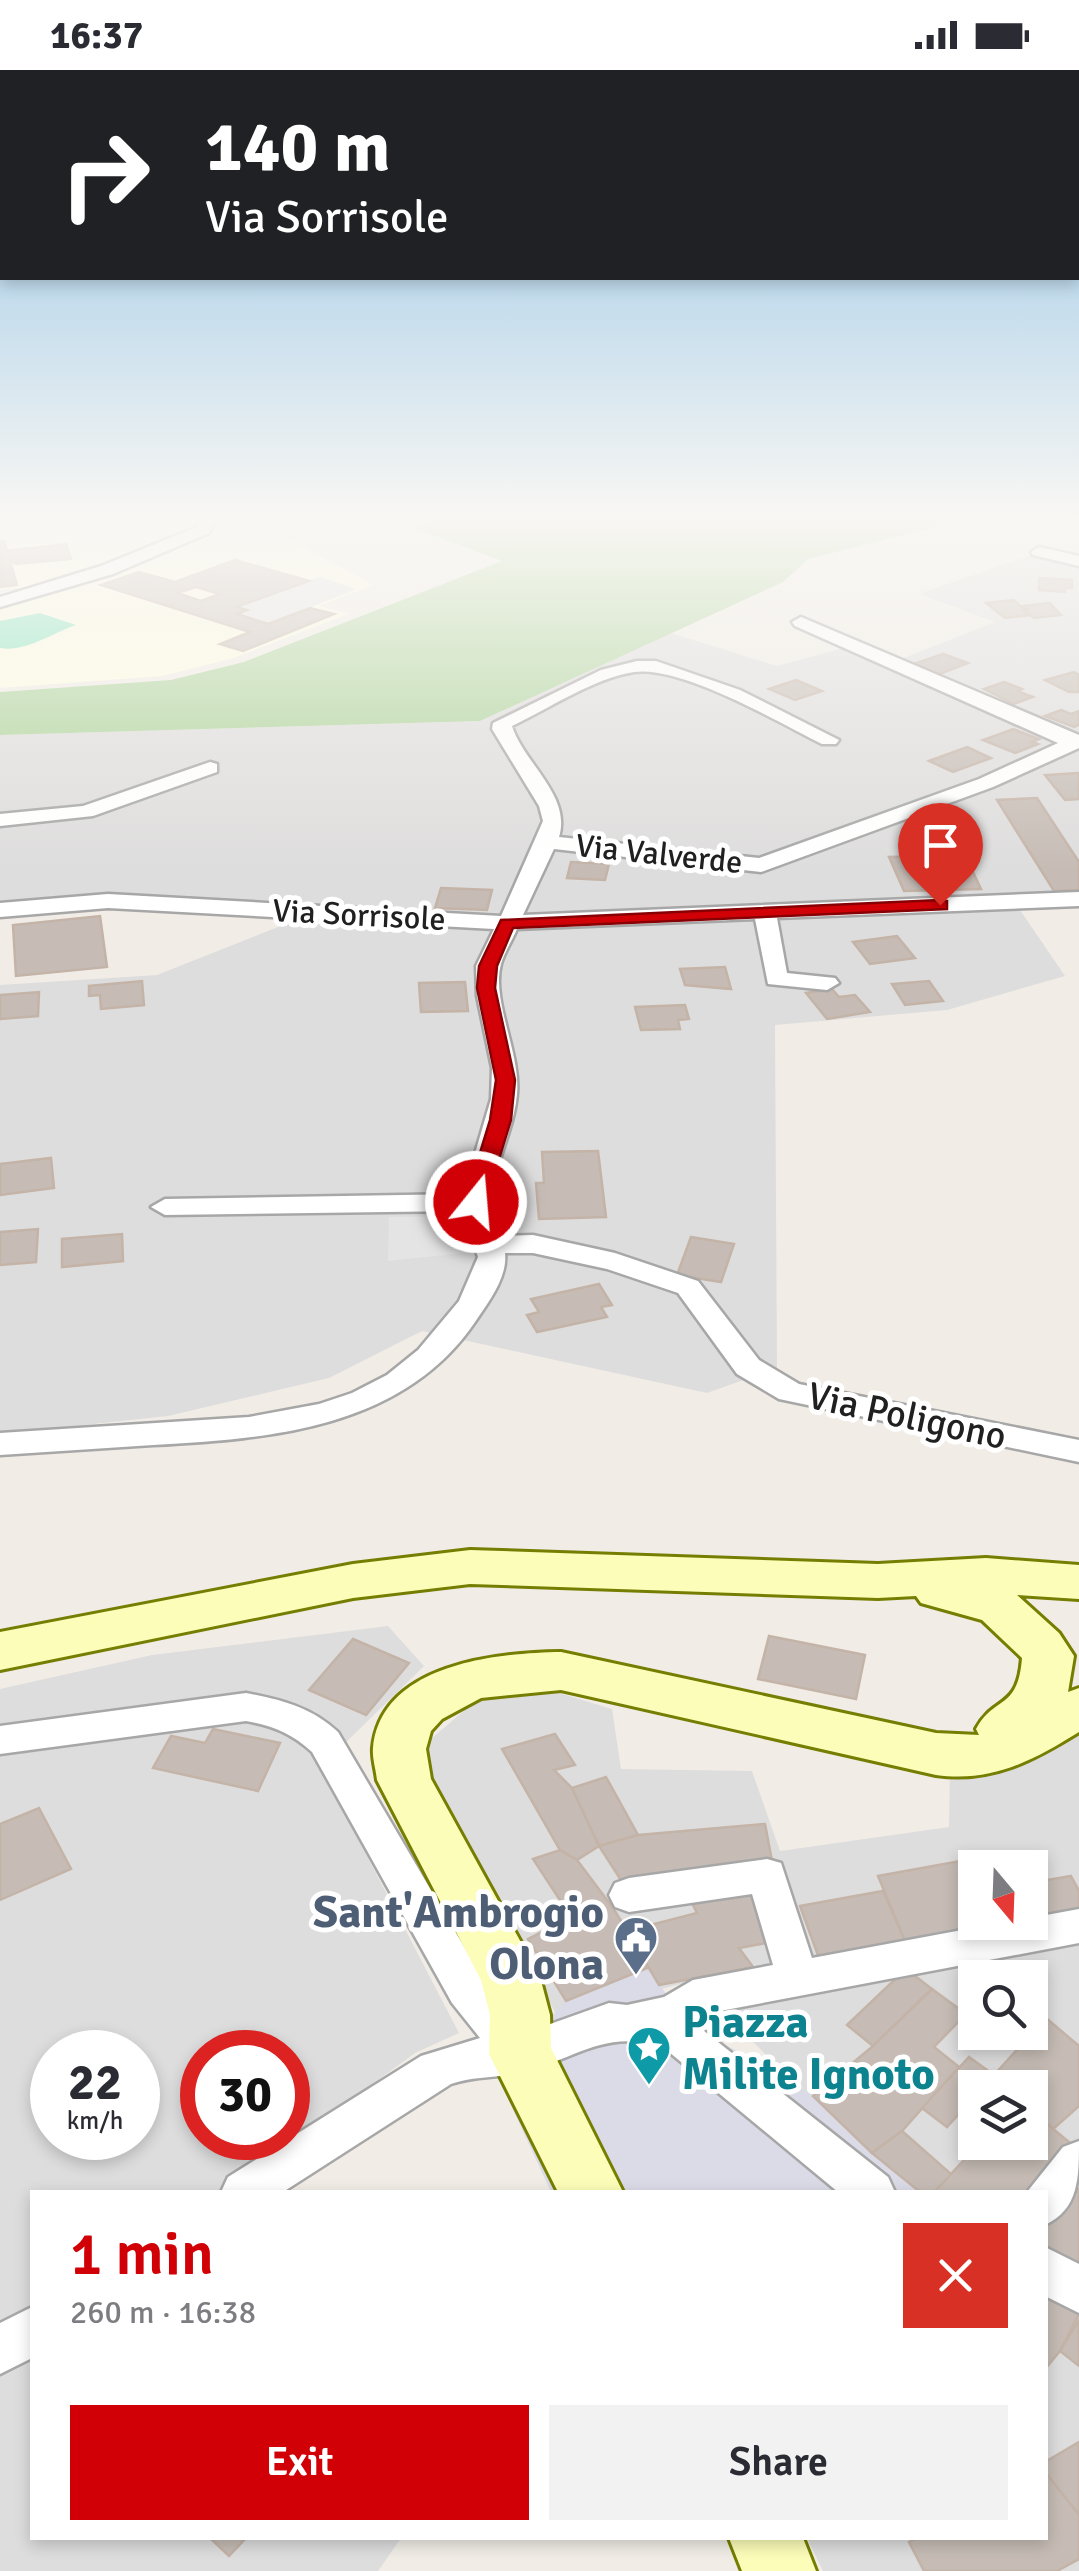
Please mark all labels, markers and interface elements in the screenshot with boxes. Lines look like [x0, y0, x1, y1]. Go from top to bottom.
text: 16:37 [50, 12, 143, 59]
text: 140 m [205, 104, 390, 190]
icon: right [40, 110, 170, 240]
text: Via Sorrisole [205, 190, 449, 245]
pin [898, 803, 983, 906]
icon: arrive [913, 818, 968, 873]
street label: Via Valverde [574, 826, 744, 882]
street label: Via Sorrisole [271, 891, 447, 939]
position arrow [424, 1150, 528, 1254]
street label: Via Poligono [804, 1372, 1010, 1460]
north arrow [958, 1850, 1048, 1940]
map controls [958, 1850, 1048, 2160]
place label: Sant'Ambrogio Olona [313, 1885, 604, 1992]
public building icon: Sant'Ambrogio Olona [613, 1915, 659, 1976]
button: search [958, 1960, 1048, 2050]
place label: Piazza Milite Ignoto [682, 1995, 935, 2102]
place icon: Piazza Milite Ignoto [626, 2025, 672, 2086]
speed limit sign: 30 [180, 2030, 310, 2160]
text: 22 [68, 2052, 122, 2114]
button: layers [958, 2070, 1048, 2160]
text: km/h [67, 2105, 123, 2136]
text: 1 min [70, 2218, 214, 2292]
button: close [903, 2223, 1008, 2328]
text: 260 m · 16:38 [70, 2293, 256, 2332]
button: Exit [70, 2405, 529, 2520]
button: Share [549, 2405, 1008, 2520]

